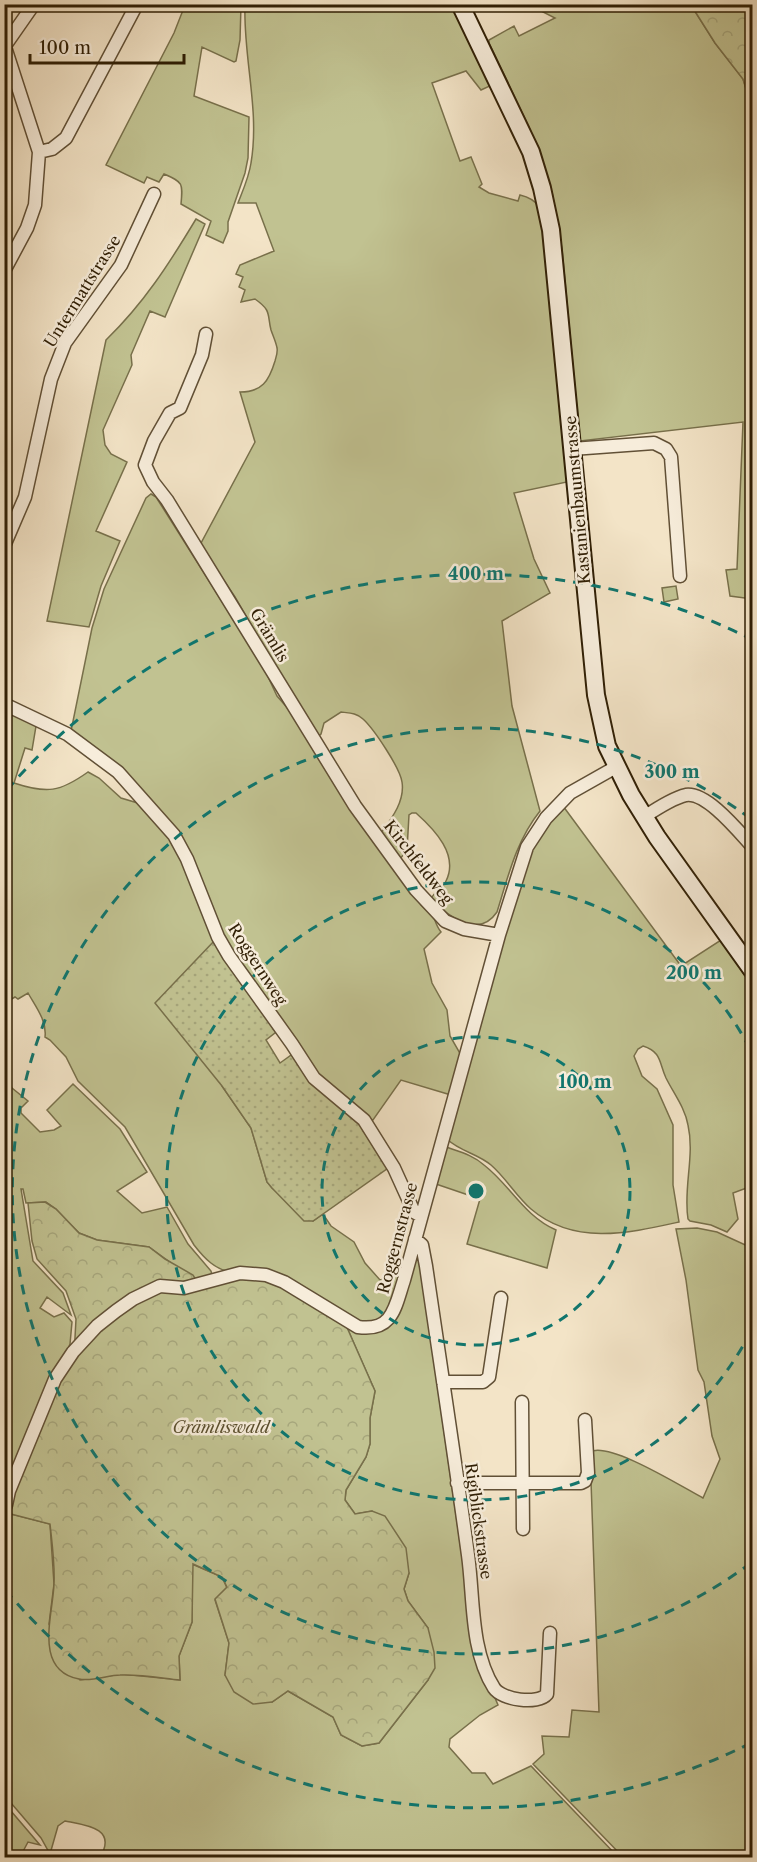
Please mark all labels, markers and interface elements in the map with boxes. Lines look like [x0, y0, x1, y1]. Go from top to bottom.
scale bar [30, 27, 184, 65]
text: 100 m [39, 37, 91, 59]
street label: Untermattstrasse [39, 231, 125, 351]
street label: Kastanienbaumstrasse [560, 415, 594, 585]
text: 400 m [448, 563, 504, 585]
street label: Grämlis [246, 604, 294, 666]
text: 300 m [644, 761, 700, 783]
street label: Kirchfeldweg [380, 816, 458, 909]
street label: Roggernweg [224, 919, 292, 1009]
text: 200 m [666, 962, 722, 984]
text: 100 m [558, 1071, 612, 1093]
street label: Roggernstrasse [373, 1180, 421, 1296]
centre of rings [466, 1181, 486, 1201]
park label: Grämliswald [173, 1417, 271, 1437]
street label: Rigiblickstrasse [461, 1462, 497, 1581]

